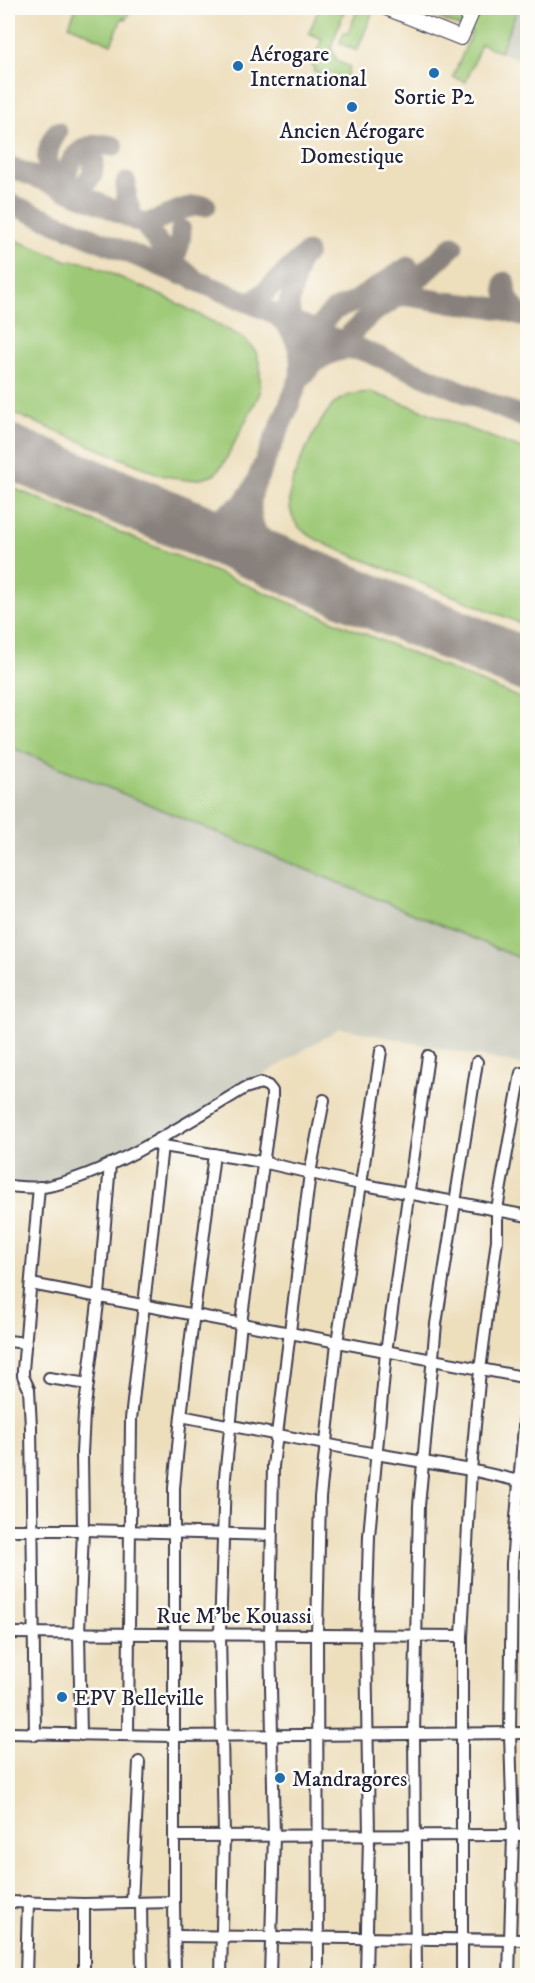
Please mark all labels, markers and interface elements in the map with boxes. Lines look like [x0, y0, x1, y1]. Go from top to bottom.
place label: Aérogare International [250, 41, 367, 93]
marker: Aérogare International [231, 59, 245, 73]
marker: Sortie P2 [427, 66, 441, 80]
place label: Sortie P2 [394, 84, 474, 111]
marker: Ancien Aérogare Domestique [345, 100, 359, 114]
place label: Ancien Aérogare Domestique [279, 118, 425, 170]
street label: Rue M'be Kouassi [156, 1603, 312, 1630]
place label: EPV Belleville [74, 1685, 204, 1712]
marker: EPV Belleville [55, 1690, 69, 1704]
place label: Mandragores [292, 1766, 407, 1793]
marker: Mandragores [273, 1771, 287, 1785]

